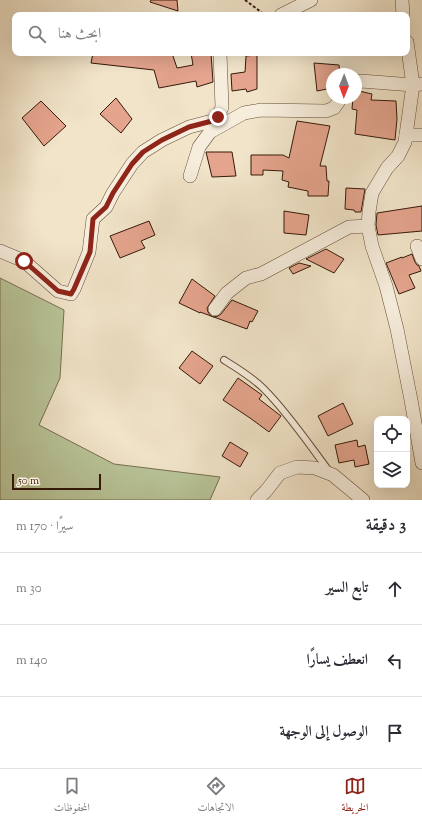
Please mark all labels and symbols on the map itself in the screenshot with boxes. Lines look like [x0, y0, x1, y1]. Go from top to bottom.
north arrow [326, 68, 362, 104]
route end [209, 108, 227, 126]
route start [15, 252, 33, 270]
scale bar [12, 472, 101, 491]

